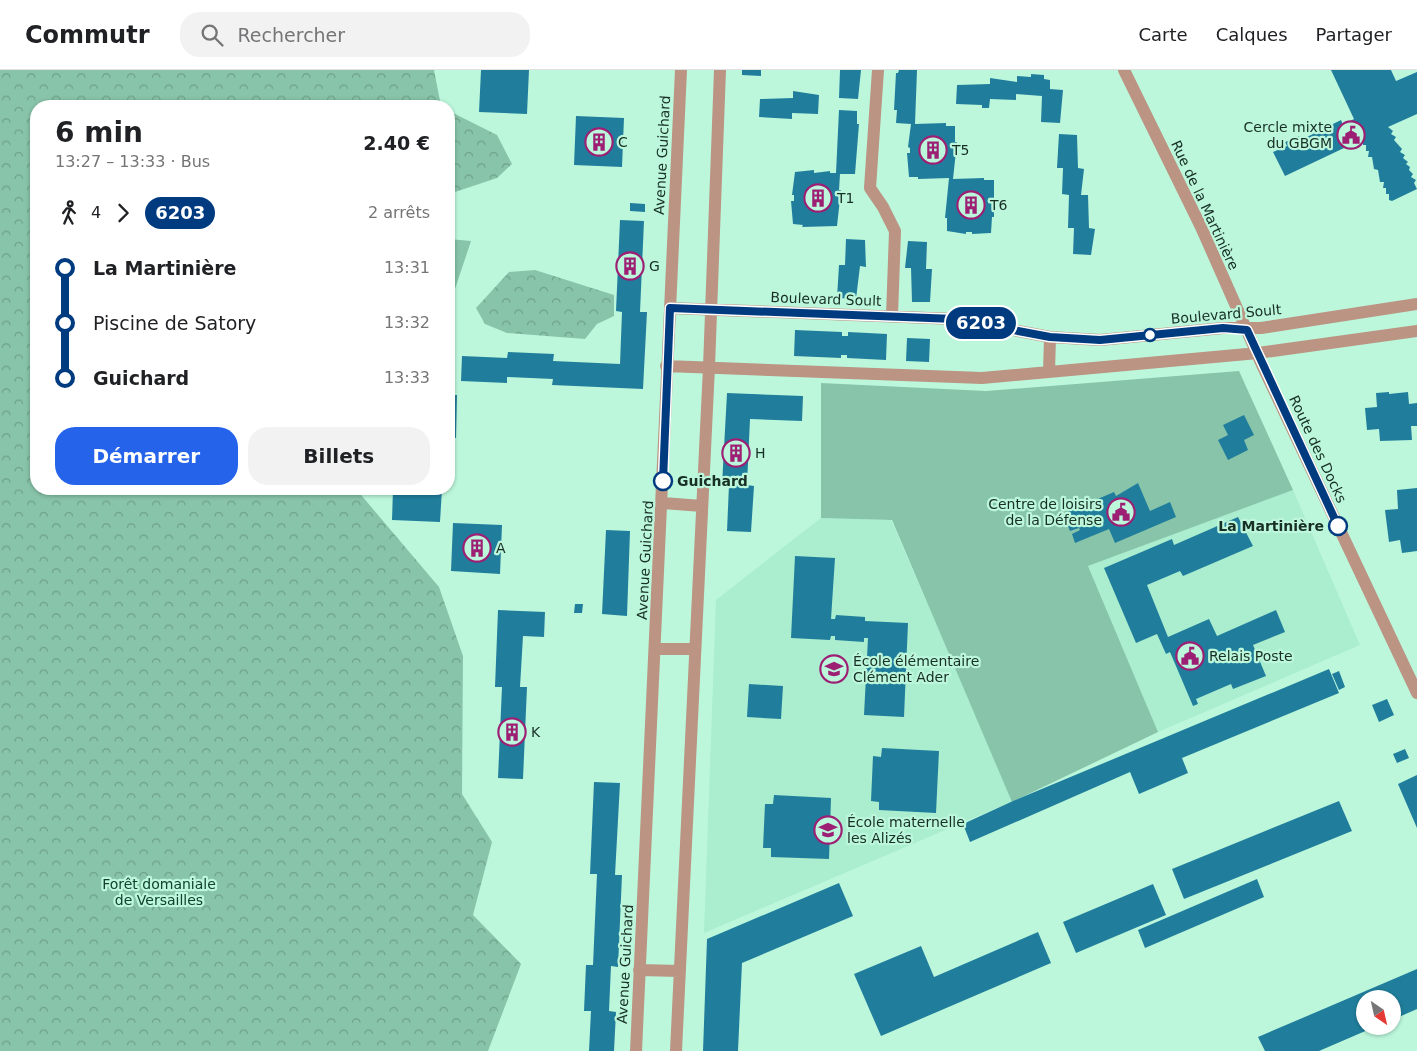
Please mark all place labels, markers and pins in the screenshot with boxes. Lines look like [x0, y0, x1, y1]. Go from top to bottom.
place label: Cercle mixte du GBGM [1244, 119, 1332, 151]
public building icon: Cercle mixte du GBGM [1336, 120, 1366, 150]
building icon: C [584, 127, 614, 157]
place label: C [618, 134, 628, 150]
building icon: T5 [918, 135, 948, 165]
place label: T5 [951, 142, 969, 158]
building icon: T1 [803, 183, 833, 213]
place label: T1 [836, 190, 854, 206]
building icon: T6 [956, 190, 986, 220]
place label: T6 [989, 197, 1008, 213]
building icon: G [615, 251, 645, 281]
place label: G [649, 258, 660, 274]
unlabelled marker [1143, 328, 1157, 342]
building icon: H [721, 438, 751, 468]
place label: H [755, 445, 766, 461]
marker: Guichard [653, 471, 673, 491]
place label: Guichard [677, 473, 748, 489]
place label: Centre de loisirs de la Défense [988, 496, 1102, 528]
public building icon: Centre de loisirs de la Défense [1106, 497, 1136, 527]
marker: La Martinière [1328, 516, 1348, 536]
place label: La Martinière [1218, 518, 1324, 534]
building icon: A [462, 533, 492, 563]
place label: A [496, 540, 506, 556]
public building icon: Relais Poste [1175, 641, 1205, 671]
place label: Relais Poste [1209, 648, 1293, 664]
place label: École élémentaire Clément Ader [853, 653, 979, 685]
school or university icon: École élémentaire Clément Ader [819, 654, 849, 684]
building icon: K [497, 717, 527, 747]
place label: K [531, 724, 541, 740]
place label: École maternelle les Alizés [847, 814, 965, 846]
school or university icon: École maternelle les Alizés [813, 815, 843, 845]

